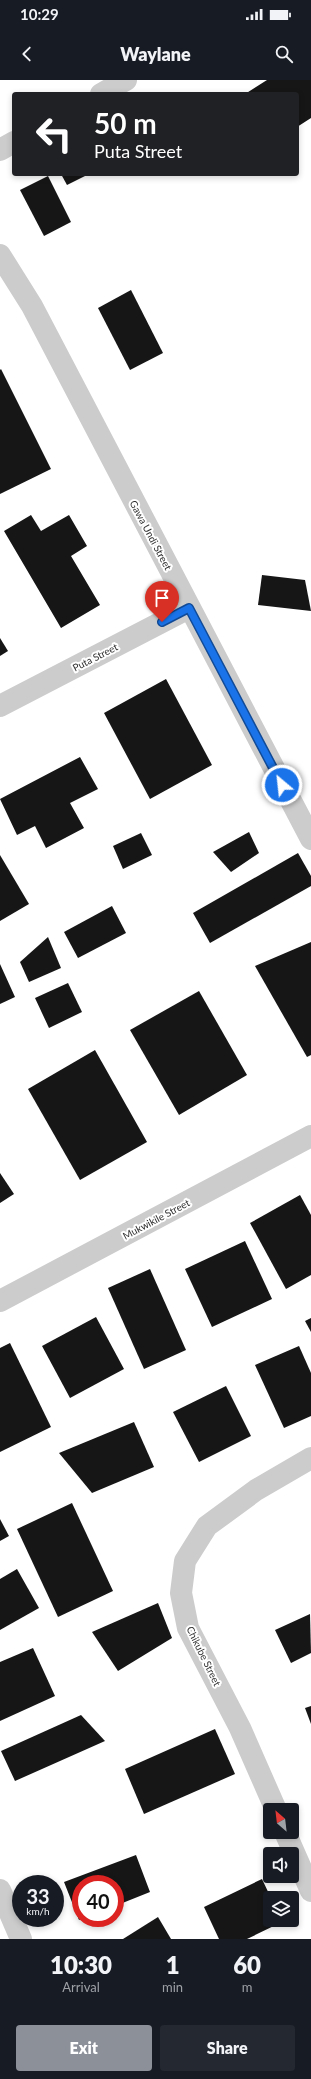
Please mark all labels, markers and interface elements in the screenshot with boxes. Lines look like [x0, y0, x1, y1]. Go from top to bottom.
text: 10:29 [20, 5, 59, 23]
icon: back [16, 43, 38, 65]
text: Waylane [120, 43, 191, 65]
icon: search [273, 43, 295, 65]
text: 50 m [94, 106, 157, 140]
icon: left [28, 108, 80, 160]
text: Puta Street [94, 140, 182, 162]
street label: Gawa Undi Street [128, 498, 175, 572]
pin [145, 581, 179, 622]
icon: arrive [151, 587, 173, 609]
street label: Puta Street [70, 640, 120, 673]
position arrow [261, 764, 303, 806]
street label: Mukwikile Street [120, 1196, 192, 1242]
street label: Chikube Street [184, 1624, 224, 1688]
north arrow [263, 1803, 299, 1839]
map controls [263, 1803, 299, 1927]
button: sound [263, 1847, 299, 1883]
speed limit sign: 40 [72, 1875, 124, 1927]
text: 33 [26, 1884, 50, 1908]
button: layers [263, 1891, 299, 1927]
text: km/h [26, 1905, 50, 1917]
text: 10:30 [50, 1950, 112, 1979]
text: 1 [166, 1950, 180, 1979]
text: 60 [233, 1950, 261, 1979]
text: Arrival [62, 1979, 100, 1995]
text: min [162, 1979, 183, 1995]
text: m [242, 1979, 252, 1995]
button: Exit [16, 2025, 152, 2071]
button: Share [160, 2025, 295, 2071]

